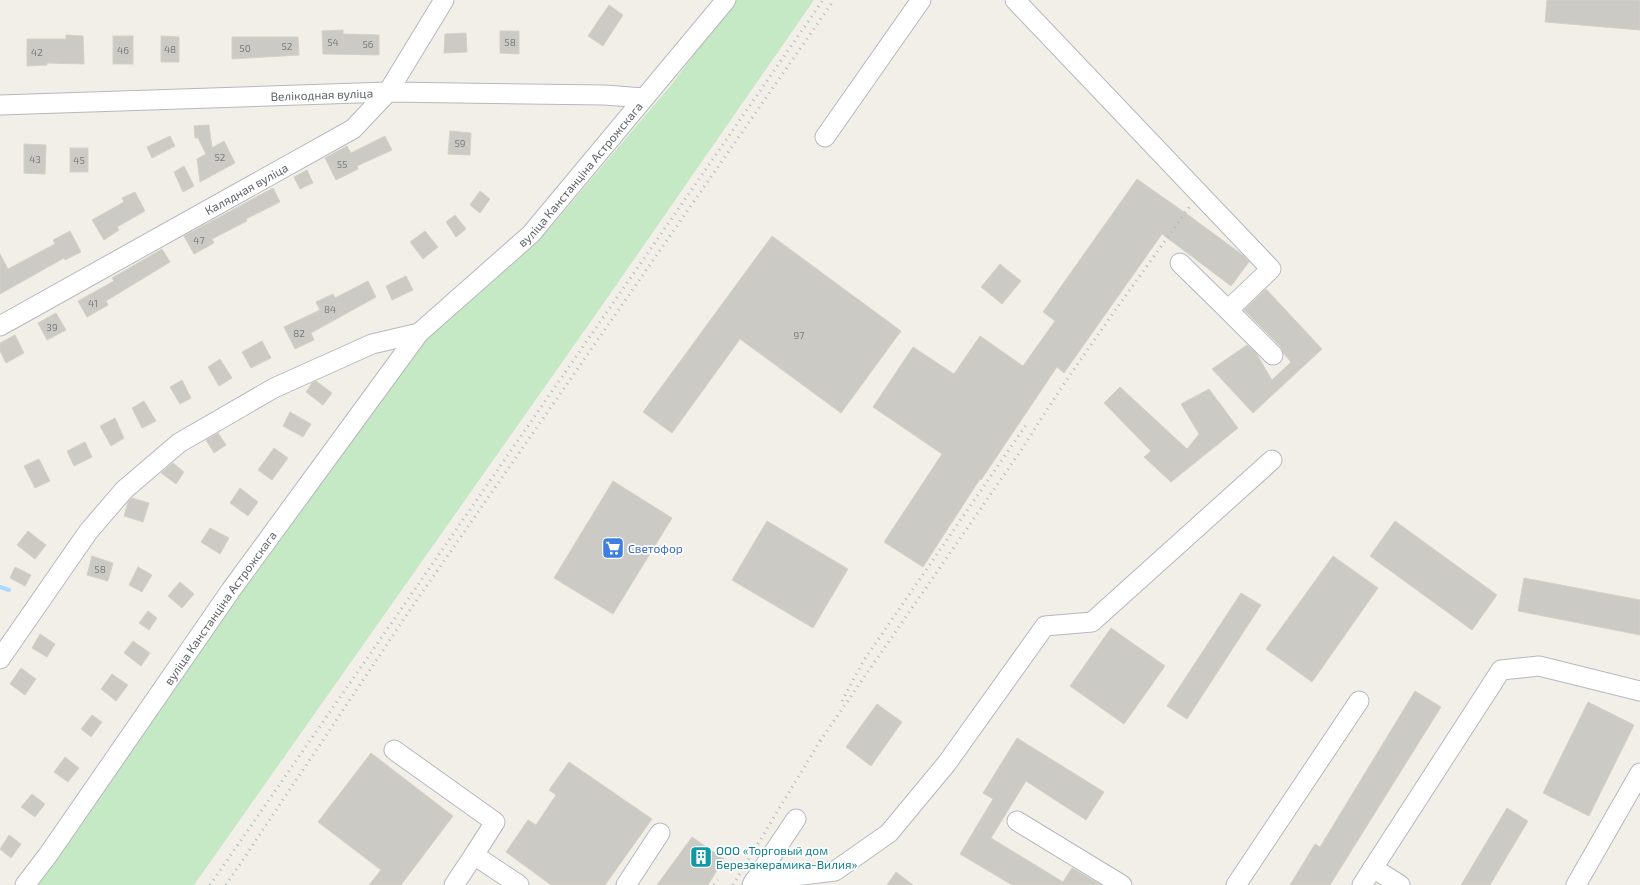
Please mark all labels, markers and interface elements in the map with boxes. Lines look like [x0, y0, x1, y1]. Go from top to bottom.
house number: 54 [327, 36, 339, 48]
house number: 58 [504, 36, 516, 48]
house number: 56 [362, 38, 374, 50]
house number: 52 [282, 40, 293, 52]
house number: 50 [239, 42, 251, 54]
house number: 48 [164, 43, 176, 55]
house number: 46 [117, 44, 129, 56]
house number: 42 [31, 46, 43, 58]
street label: Велікодная вуліца [270, 86, 373, 103]
street label: вуліца Канстанціна Астрожскага [515, 99, 645, 249]
house number: 59 [454, 137, 466, 149]
house number: 52 [215, 151, 226, 163]
house number: 43 [29, 153, 41, 165]
house number: 45 [73, 154, 85, 166]
house number: 55 [337, 158, 347, 170]
street label: Калядная вуліца [202, 160, 290, 217]
house number: 47 [193, 234, 205, 246]
house number: 41 [88, 297, 98, 309]
house number: 84 [324, 303, 336, 315]
house number: 39 [46, 321, 58, 333]
house number: 82 [293, 327, 305, 339]
house number: 97 [794, 329, 804, 341]
street label: вуліца Канстанціна Астрожскага [161, 528, 279, 687]
supermarket icon: Светофор [600, 535, 626, 561]
place label: Светофор [628, 541, 683, 555]
house number: 58 [94, 563, 106, 575]
place label: ООО «Торговый дом Березакерамика-Вилия» [716, 843, 857, 871]
building icon: ООО «Торговый дом Березакерамика-Вилия» [688, 844, 714, 870]

